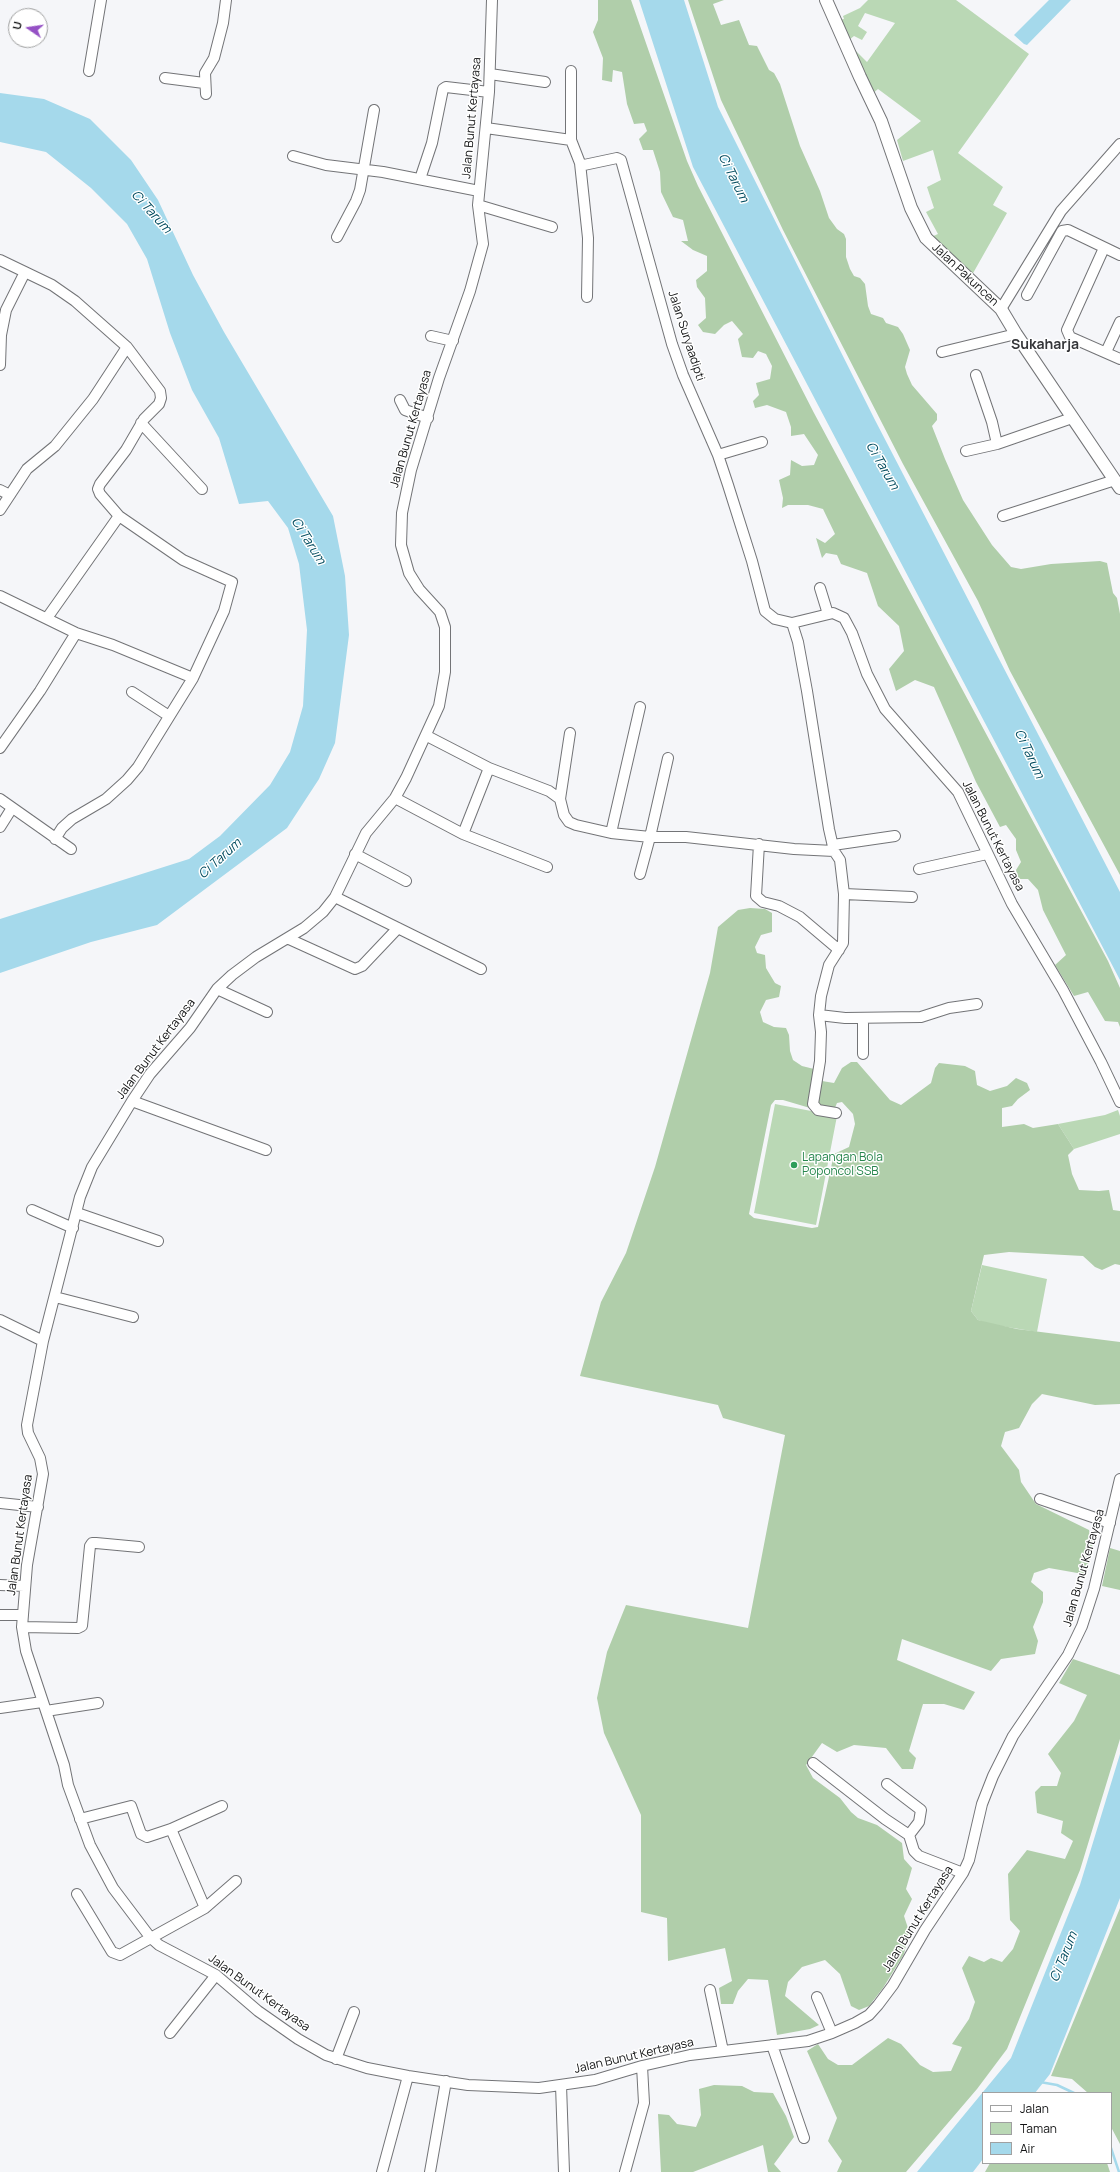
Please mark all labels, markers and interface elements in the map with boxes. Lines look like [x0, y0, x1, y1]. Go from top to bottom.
north arrow [8, 8, 48, 48]
text: U [9, 20, 25, 31]
street label: Jalan Bunut Kertayasa [460, 57, 484, 179]
water label: Ci Tarum [714, 151, 752, 205]
water label: Ci Tarum [128, 187, 174, 237]
street label: Jalan Pakuncen [929, 241, 1001, 309]
street label: Jalan Suryaadipti [665, 289, 707, 383]
district label: Sukaharja [1011, 337, 1079, 353]
street label: Jalan Bunut Kertayasa [387, 368, 435, 490]
water label: Ci Tarum [862, 439, 902, 493]
water label: Ci Tarum [287, 515, 329, 567]
water label: Ci Tarum [1011, 727, 1047, 781]
street label: Jalan Bunut Kertayasa [959, 778, 1027, 894]
water label: Ci Tarum [195, 836, 245, 882]
street label: Jalan Bunut Kertayasa [114, 996, 198, 1102]
place label: Lapangan Bola Poponcol SSB [802, 1151, 883, 1179]
marker: Lapangan Bola Poponcol SSB [789, 1160, 799, 1170]
street label: Jalan Bunut Kertayasa [4, 1474, 36, 1596]
street label: Jalan Bunut Kertayasa [1060, 1507, 1108, 1629]
street label: Jalan Bunut Kertayasa [880, 1863, 956, 1975]
water label: Ci Tarum [1047, 1930, 1081, 1984]
street label: Jalan Bunut Kertayasa [205, 1951, 313, 2035]
street label: Jalan Bunut Kertayasa [573, 2035, 695, 2077]
legend [982, 2092, 1112, 2164]
text: Jalan [1020, 2100, 1049, 2117]
text: Taman [1020, 2120, 1057, 2137]
text: Air [1020, 2140, 1035, 2157]

